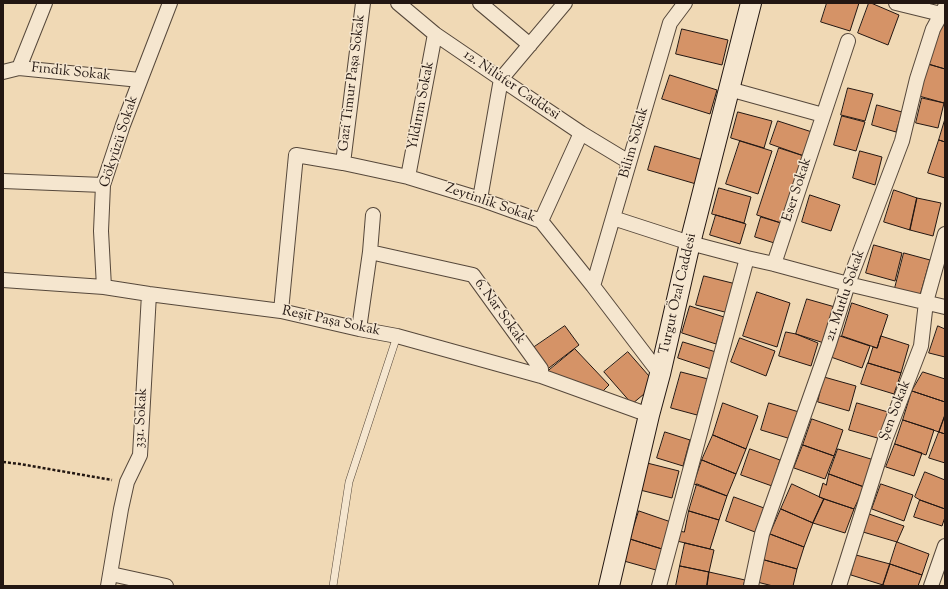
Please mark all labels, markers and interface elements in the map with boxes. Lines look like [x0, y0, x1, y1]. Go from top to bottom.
street label: Gazi Timur Paşa Sokak [336, 14, 370, 152]
street label: 12. Nilüfer Caddesi [459, 47, 563, 125]
street label: Fındık Sokak [30, 60, 112, 86]
street label: Yıldırım Sokak [405, 60, 439, 152]
street label: Gökyüzü Sokak [97, 94, 143, 190]
street label: Bilim Sokak [617, 106, 653, 180]
street label: Eser Sokak [780, 156, 816, 224]
street label: Zeytinlik Sokak [443, 181, 537, 227]
street label: Turgut Özal Caddesi [657, 232, 701, 356]
street label: 21. Mutlu Sokak [822, 248, 870, 344]
street label: 6. Nar Sokak [470, 276, 528, 348]
street label: Reşit Paşa Sokak [280, 303, 382, 341]
street label: Şen Sokak [877, 378, 915, 444]
street label: 331. Sokak [132, 387, 152, 449]

